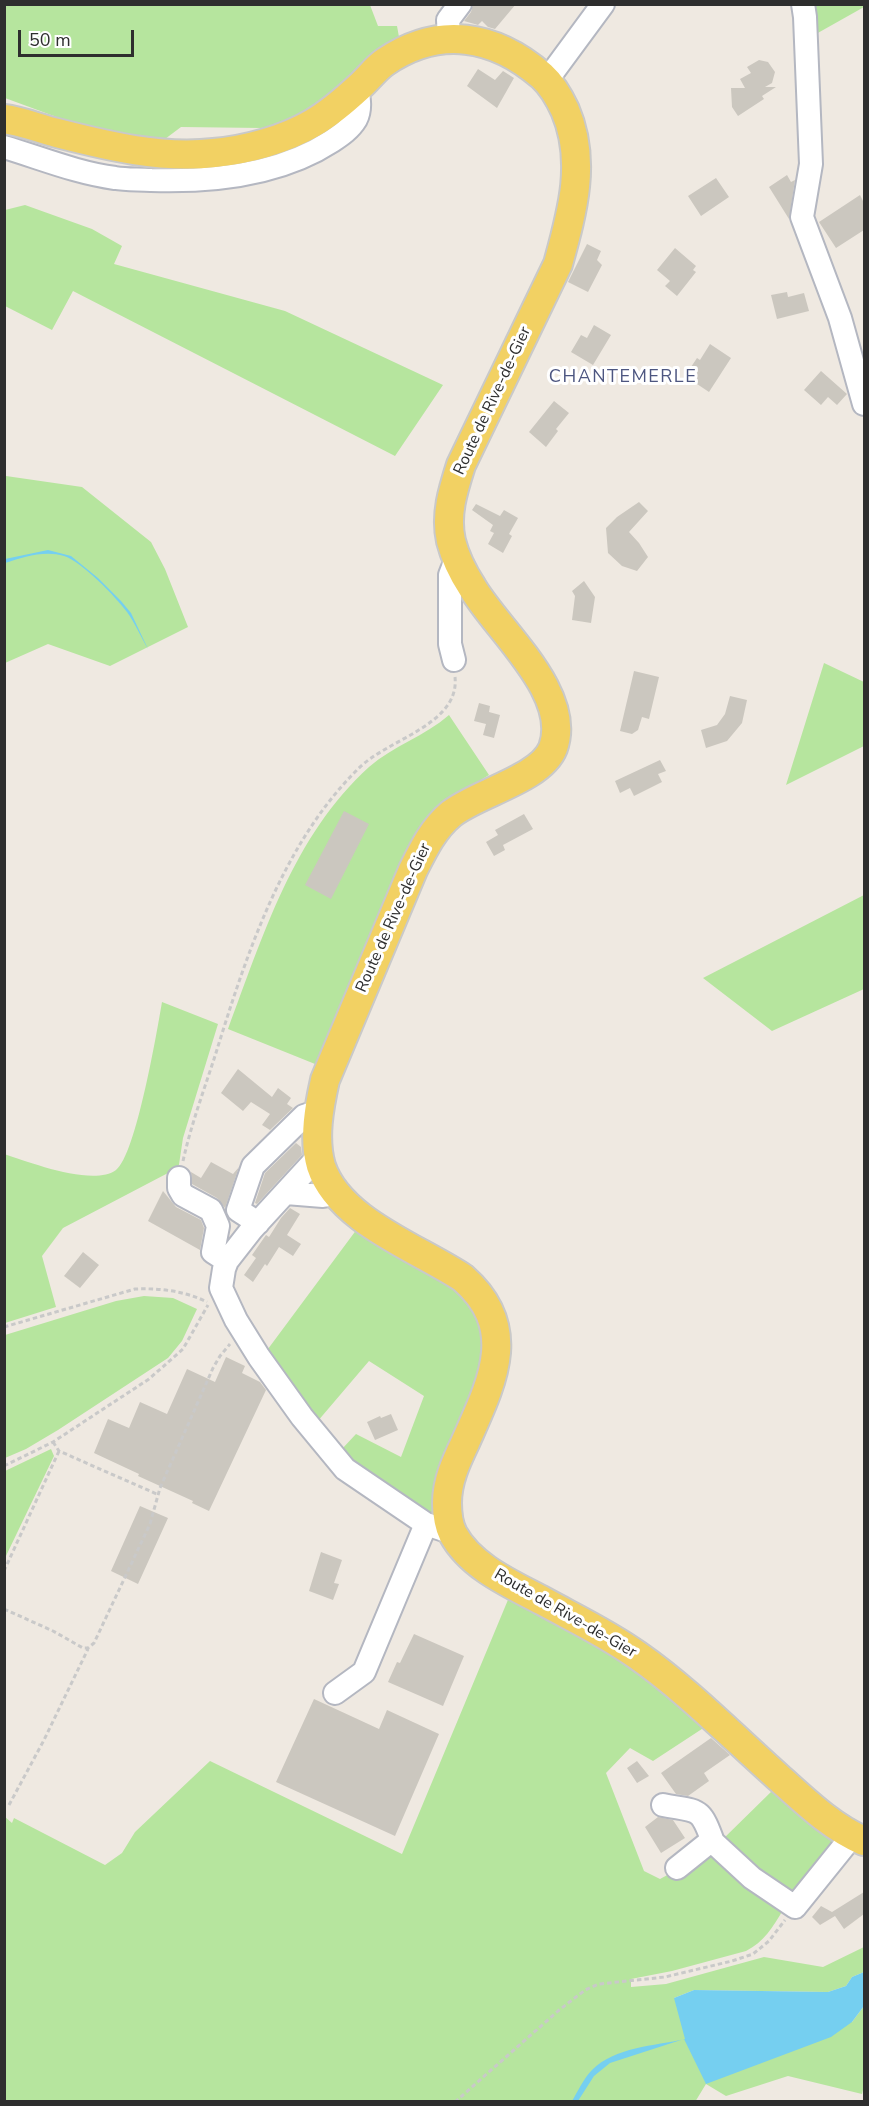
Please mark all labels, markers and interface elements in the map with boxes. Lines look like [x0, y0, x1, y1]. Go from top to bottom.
scale bar [21, 18, 136, 56]
text: 50 m [29, 28, 71, 52]
street label: Route de Rive-de-Gier [450, 324, 536, 478]
district label: CHANTEMERLE [549, 367, 697, 389]
street label: Route de Rive-de-Gier [352, 840, 436, 996]
street label: Route de Rive-de-Gier [490, 1565, 640, 1663]

